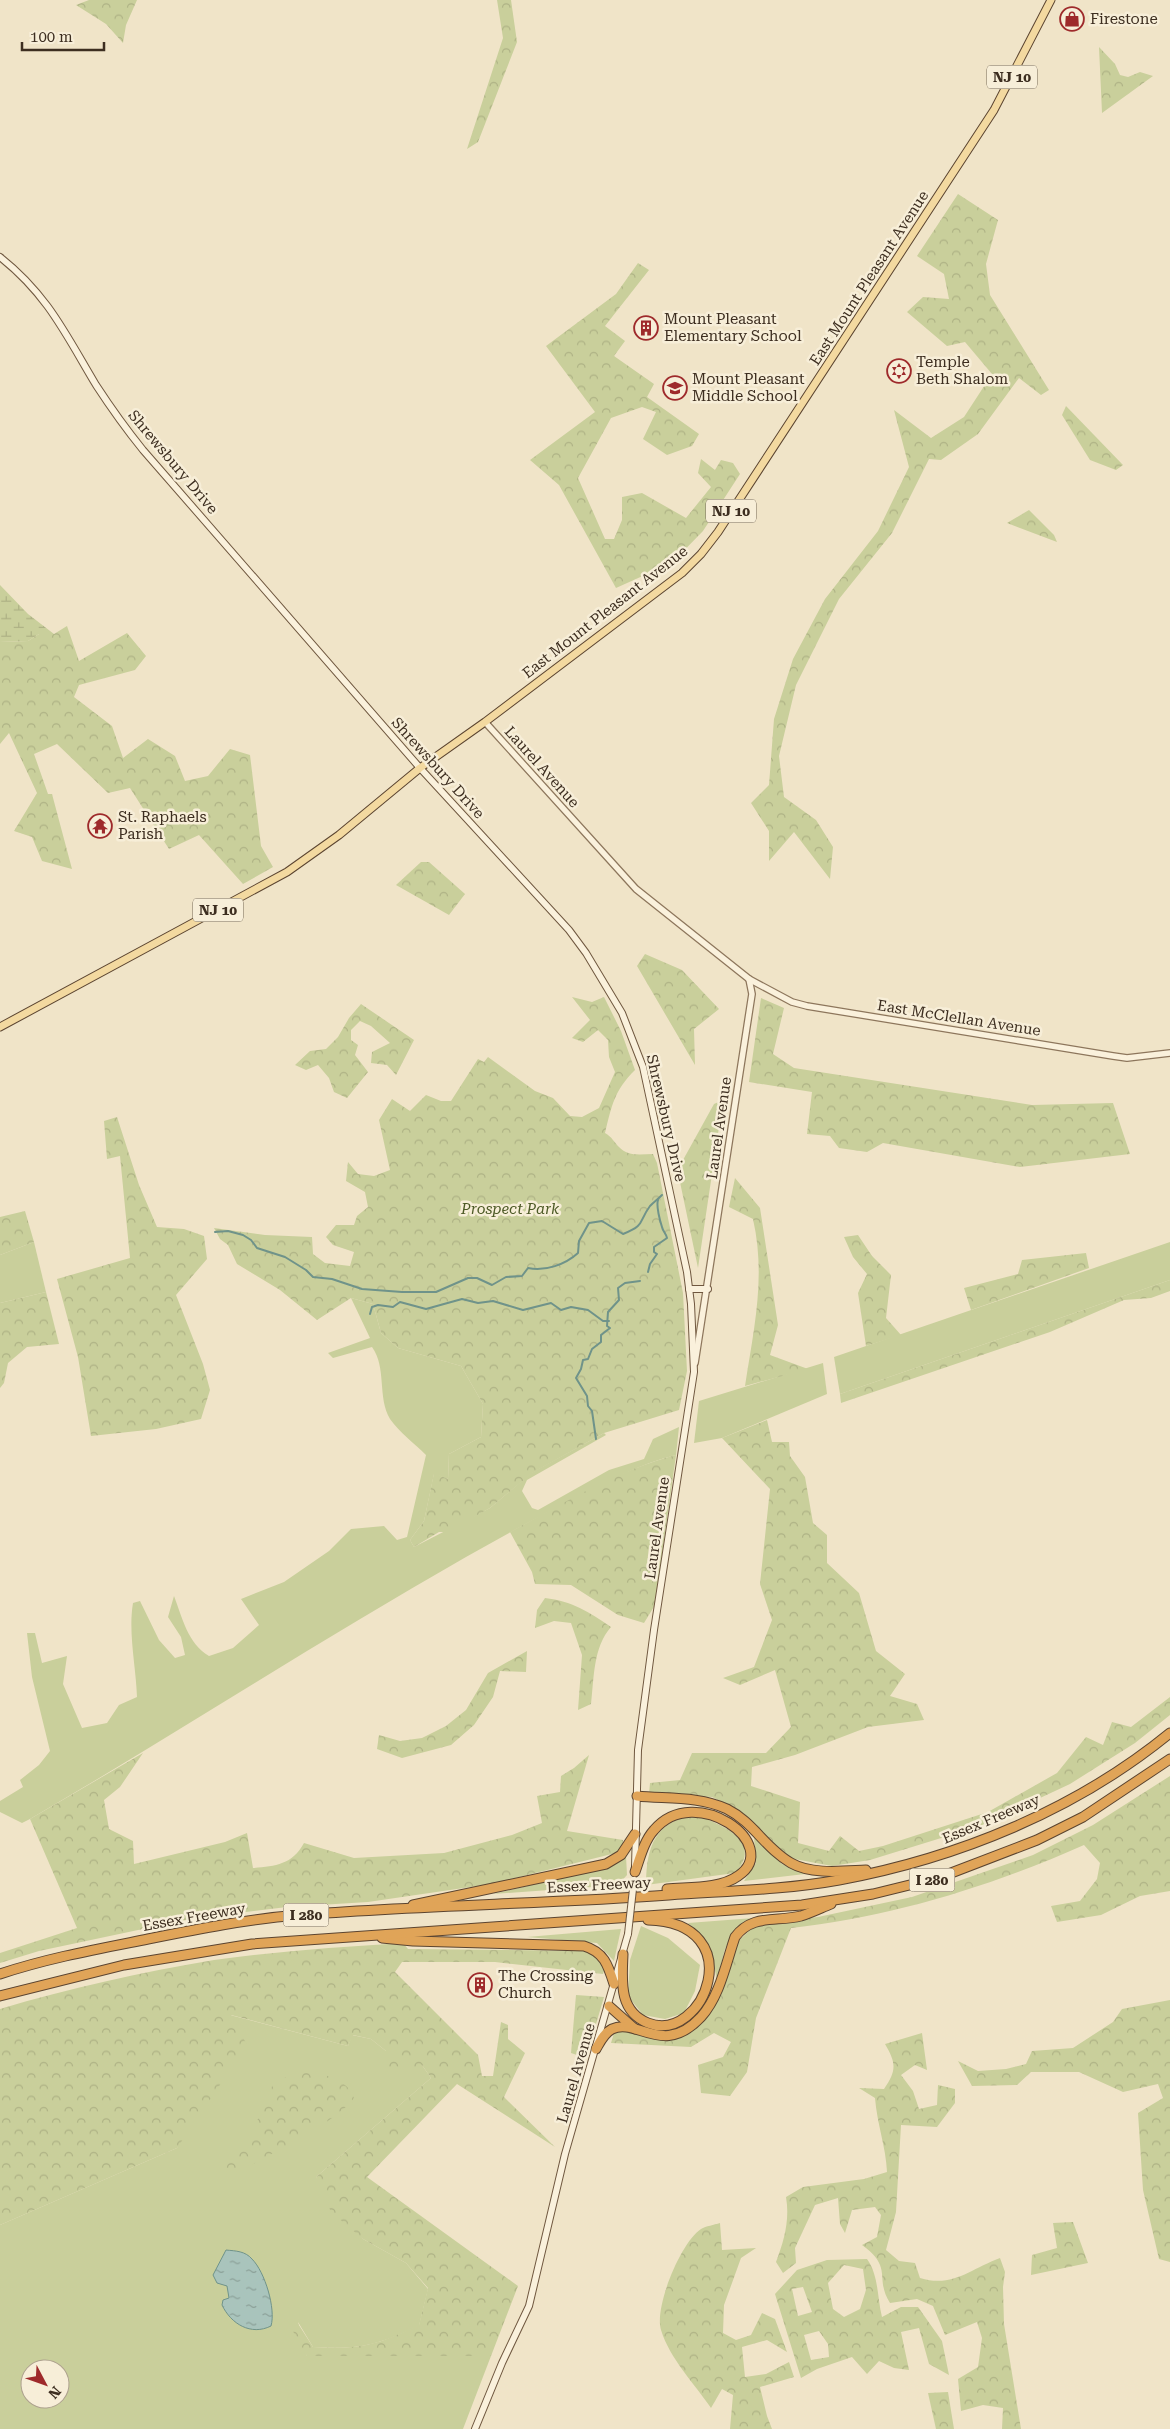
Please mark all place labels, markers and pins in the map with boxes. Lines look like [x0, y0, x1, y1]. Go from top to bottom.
shop icon: Firestone [1059, 6, 1085, 32]
place label: Firestone [1090, 10, 1158, 28]
place label: Mount Pleasant Elementary School [664, 310, 802, 345]
building icon: Mount Pleasant Elementary School [633, 315, 659, 341]
place label: Temple Beth Shalom [916, 353, 1008, 388]
synagogue icon: Temple Beth Shalom [886, 358, 912, 384]
place label: Mount Pleasant Middle School [692, 370, 805, 405]
school or university icon: Mount Pleasant Middle School [662, 375, 688, 401]
place label: St. Raphaels Parish [118, 808, 207, 843]
temple icon: St. Raphaels Parish [87, 813, 113, 839]
place label: The Crossing Church [498, 1967, 593, 2002]
building icon: The Crossing Church [467, 1972, 493, 1998]

